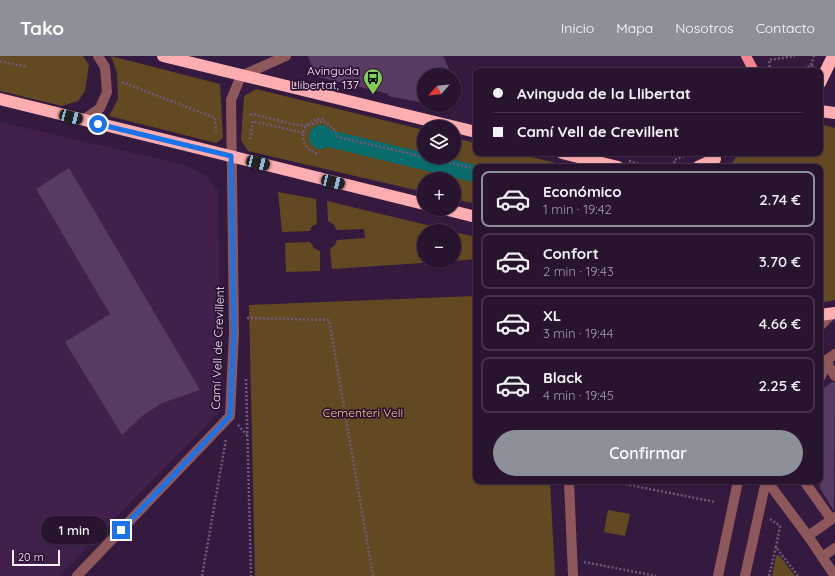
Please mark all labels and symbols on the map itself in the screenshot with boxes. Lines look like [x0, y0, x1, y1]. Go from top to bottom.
place label: Avinguda Llibertat, 137 [291, 63, 359, 92]
bus stop icon: Avinguda Llibertat, 137 [362, 67, 384, 95]
north arrow [417, 68, 461, 112]
car [58, 108, 84, 126]
route start [89, 115, 107, 133]
car [245, 154, 271, 172]
car [320, 173, 346, 191]
street label: Camí Vell de Crevillent [208, 286, 227, 410]
park label: Cementeri Vell [323, 405, 403, 420]
callout: 1 min [41, 516, 107, 544]
route end [112, 521, 130, 539]
scale bar [12, 548, 60, 567]

